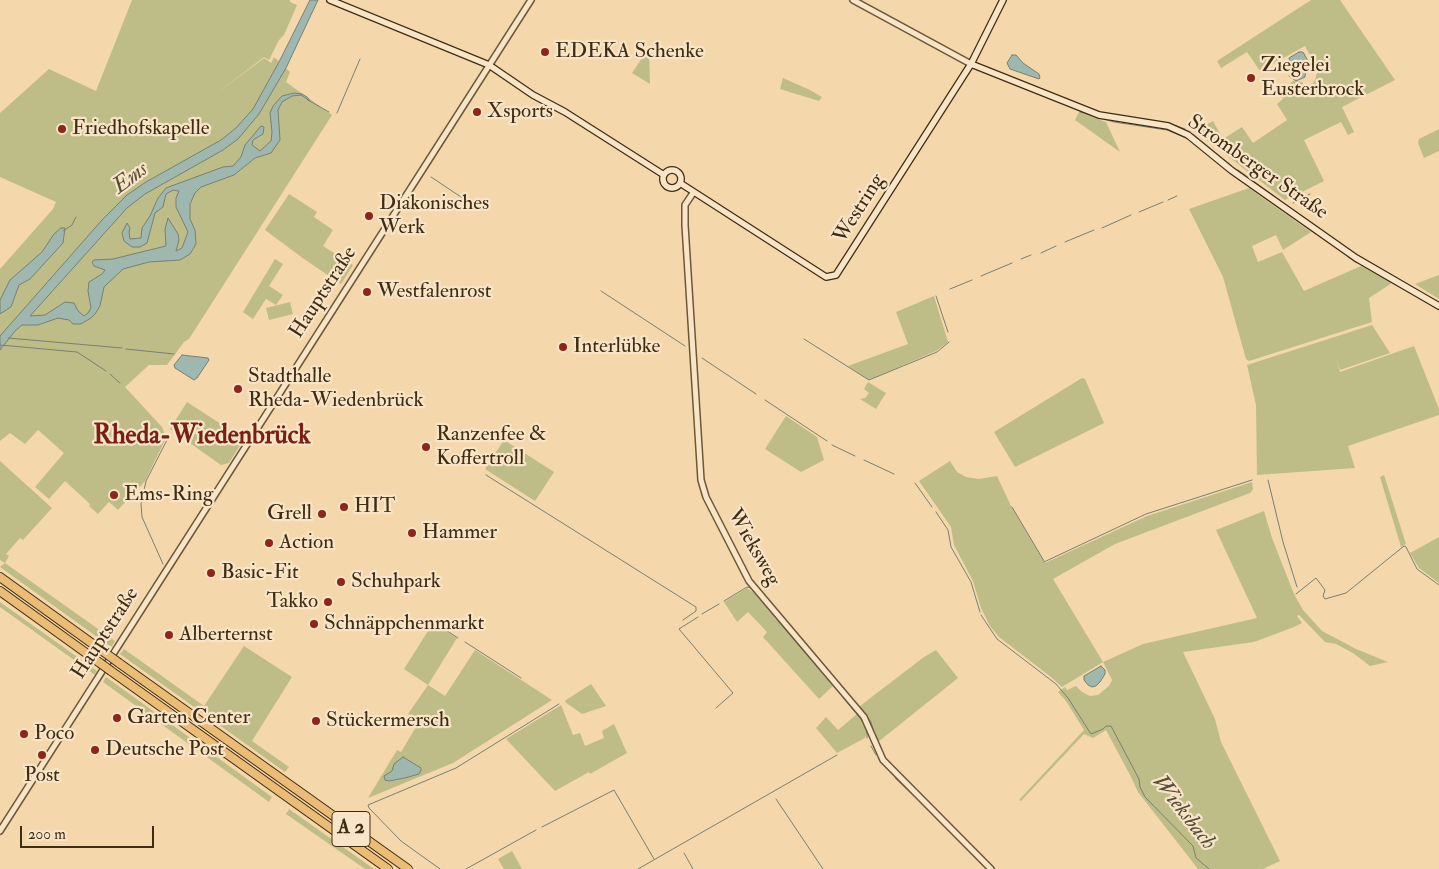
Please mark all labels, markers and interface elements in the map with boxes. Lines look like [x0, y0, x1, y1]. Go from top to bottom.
place label: EDEKA Schenke [555, 39, 704, 65]
marker: EDEKA Schenke [539, 46, 551, 58]
place label: Ziegelei Eusterbrock [1261, 53, 1364, 103]
marker: Ziegelei Eusterbrock [1245, 72, 1257, 84]
place label: Xsports [487, 99, 553, 125]
marker: Xsports [471, 106, 483, 118]
street label: Stromberger Straße [1182, 110, 1332, 226]
place label: Friedhofskapelle [72, 116, 210, 142]
marker: Friedhofskapelle [56, 123, 68, 135]
water label: Ems [108, 157, 154, 201]
street label: Westring [829, 170, 891, 248]
place label: Diakonisches Werk [379, 191, 489, 241]
marker: Diakonisches Werk [363, 210, 375, 222]
street label: Hauptstraße [285, 242, 363, 344]
place label: Westfalenrost [377, 279, 491, 305]
marker: Westfalenrost [361, 286, 373, 298]
place label: Interlübke [573, 334, 660, 360]
marker: Interlübke [557, 341, 569, 353]
place label: Stadthalle Rheda-Wiedenbrück [248, 364, 424, 414]
marker: Stadthalle Rheda-Wiedenbrück [232, 383, 244, 395]
district label: Rheda-Wiedenbrück [93, 421, 311, 453]
place label: Ranzenfee & Koffertroll [436, 422, 546, 472]
marker: Ranzenfee & Koffertroll [420, 441, 432, 453]
place label: Ems-Ring [124, 482, 213, 508]
marker: Ems-Ring [108, 489, 120, 501]
place label: HIT [354, 494, 395, 520]
place label: Grell [267, 501, 312, 527]
marker: HIT [338, 501, 350, 513]
street label: Wieksweg [721, 505, 785, 591]
marker: Grell [316, 508, 328, 520]
place label: Hammer [422, 520, 497, 546]
marker: Hammer [406, 527, 418, 539]
place label: Action [279, 530, 334, 556]
marker: Action [263, 537, 275, 549]
place label: Basic-Fit [221, 560, 299, 586]
marker: Basic-Fit [205, 567, 217, 579]
place label: Schuhpark [351, 569, 441, 595]
marker: Schuhpark [335, 576, 347, 588]
street label: Hauptstraße [67, 583, 145, 685]
place label: Takko [266, 589, 318, 615]
marker: Takko [322, 596, 334, 608]
place label: Schnäppchenmarkt [324, 611, 484, 637]
marker: Schnäppchenmarkt [308, 618, 320, 630]
place label: Alberternst [179, 622, 273, 648]
marker: Alberternst [163, 629, 175, 641]
place label: Garten Center [127, 705, 250, 731]
place label: Stückermersch [326, 708, 450, 734]
marker: Garten Center [111, 712, 123, 724]
marker: Stückermersch [310, 715, 322, 727]
place label: Poco [34, 721, 74, 747]
marker: Poco [18, 728, 30, 740]
place label: Deutsche Post [105, 737, 224, 763]
marker: Deutsche Post [89, 744, 101, 756]
marker: Post [36, 749, 48, 761]
place label: Post [24, 763, 60, 789]
water label: Wieksbach [1146, 770, 1220, 856]
road number: A 2 [332, 812, 370, 846]
scale bar [22, 816, 156, 848]
text: 200 m [28, 825, 66, 844]

